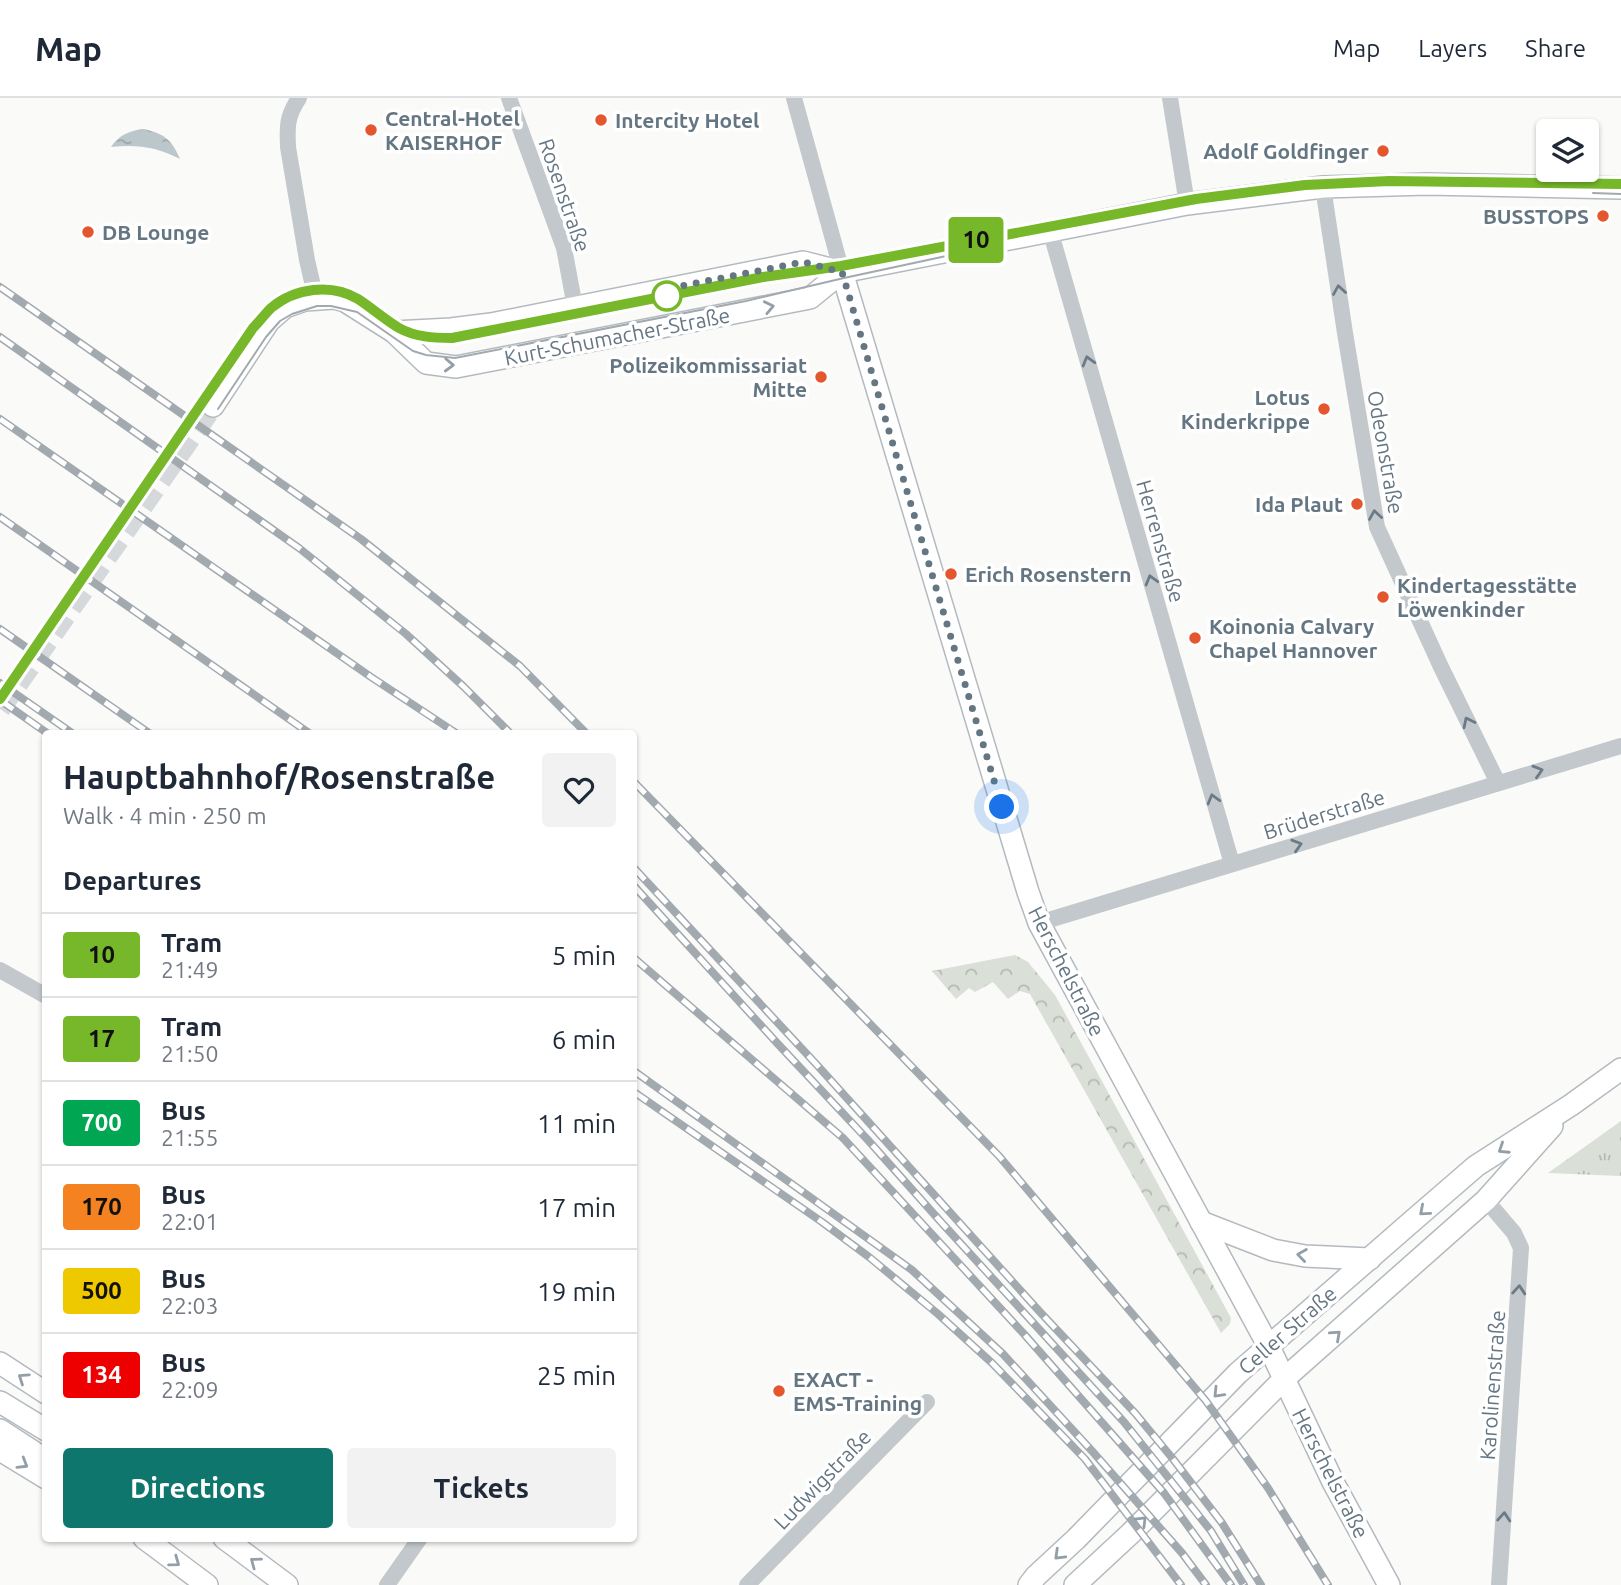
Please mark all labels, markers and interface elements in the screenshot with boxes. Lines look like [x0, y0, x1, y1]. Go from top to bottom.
text: Map [35, 30, 102, 67]
text: Map [1333, 35, 1380, 62]
text: Layers [1418, 35, 1487, 62]
text: Share [1525, 35, 1586, 62]
place label: Central-Hotel KAISERHOF [385, 106, 520, 154]
place label: Intercity Hotel [615, 108, 759, 132]
marker: Intercity Hotel [593, 112, 609, 128]
map controls [1536, 119, 1599, 182]
button: layers [1536, 119, 1599, 182]
marker: Central-Hotel KAISERHOF [363, 122, 379, 138]
street label: Rosenstraße [534, 135, 596, 255]
place label: Adolf Goldfinger [1203, 139, 1369, 163]
marker: Adolf Goldfinger [1375, 143, 1391, 159]
place label: BUSSTOPS [1483, 204, 1589, 228]
marker: BUSSTOPS [1595, 208, 1611, 224]
line badge: 10 [944, 217, 1007, 263]
place label: DB Lounge [102, 220, 209, 244]
marker: DB Lounge [80, 224, 96, 240]
text: 10 [962, 226, 990, 253]
unlabelled marker [652, 281, 682, 311]
one-way arrow [1332, 284, 1347, 296]
one-way arrow [763, 300, 775, 315]
street label: Kurt-Schumacher-Straße [502, 302, 732, 370]
place label: Polizeikommissariat Mitte [609, 353, 807, 401]
one-way arrow [1082, 356, 1096, 368]
one-way arrow [444, 358, 455, 373]
marker: Polizeikommissariat Mitte [813, 369, 829, 385]
place label: Lotus Kinderkrippe [1181, 385, 1310, 433]
street label: Odeonstraße [1363, 388, 1409, 516]
marker: Lotus Kinderkrippe [1316, 401, 1332, 417]
street label: Herrenstraße [1132, 477, 1190, 605]
place label: Ida Plaut [1255, 492, 1343, 516]
marker: Ida Plaut [1349, 496, 1365, 512]
one-way arrow [1368, 509, 1383, 521]
place label: Erich Rosenstern [965, 562, 1132, 586]
marker: Erich Rosenstern [943, 566, 959, 582]
place label: Kindertagesstätte Löwenkinder [1397, 573, 1577, 621]
one-way arrow [1144, 574, 1159, 586]
marker: Kindertagesstätte Löwenkinder [1375, 589, 1391, 605]
place label: Koinonia Calvary Chapel Hannover [1209, 614, 1378, 662]
marker: Koinonia Calvary Chapel Hannover [1187, 630, 1203, 646]
one-way arrow [1463, 717, 1477, 729]
button: heart [542, 753, 616, 827]
text: Hauptbahnhof/Rosenstraße [63, 758, 495, 795]
one-way arrow [1532, 765, 1544, 780]
street label: Brüderstraße [1260, 784, 1388, 844]
your location [984, 789, 1019, 824]
one-way arrow [1207, 793, 1222, 805]
text: Walk · 4 min · 250 m [63, 803, 267, 828]
one-way arrow [1291, 838, 1303, 853]
text: Departures [63, 866, 201, 895]
street label: Herschelstraße [1024, 902, 1110, 1040]
text: Tram [161, 928, 222, 957]
text: 10 [88, 941, 115, 968]
text: 5 min [552, 941, 616, 970]
text: 21:49 [161, 957, 219, 982]
text: Tram [161, 1012, 222, 1041]
text: 17 [88, 1025, 115, 1052]
text: 6 min [552, 1025, 616, 1054]
text: 21:50 [161, 1041, 219, 1066]
text: Bus [161, 1096, 206, 1125]
text: 700 [81, 1109, 122, 1136]
text: 11 min [537, 1109, 616, 1138]
text: 21:55 [161, 1125, 219, 1150]
one-way arrow [1497, 1140, 1510, 1153]
text: Bus [161, 1180, 206, 1209]
text: 170 [81, 1193, 122, 1220]
text: 17 min [537, 1193, 616, 1222]
one-way arrow [1419, 1203, 1432, 1215]
text: 22:01 [161, 1209, 219, 1234]
one-way arrow [1296, 1247, 1308, 1262]
text: Bus [161, 1264, 206, 1293]
text: 500 [81, 1277, 122, 1304]
text: 19 min [537, 1277, 616, 1306]
street label: Celler Straße [1233, 1281, 1341, 1379]
one-way arrow [1511, 1284, 1526, 1295]
text: 22:03 [161, 1293, 219, 1318]
street label: Karolinenstraße [1475, 1309, 1509, 1461]
one-way arrow [1327, 1330, 1340, 1343]
text: Bus [161, 1348, 206, 1377]
text: 134 [81, 1361, 122, 1388]
text: 25 min [537, 1361, 616, 1390]
place label: EXACT - EMS-Training [793, 1367, 922, 1415]
one-way arrow [18, 1374, 31, 1386]
text: 22:09 [161, 1377, 219, 1402]
marker: EXACT - EMS-Training [771, 1383, 787, 1399]
one-way arrow [1214, 1385, 1227, 1398]
street label: Herschelstraße [1288, 1404, 1374, 1542]
street label: Ludwigstraße [769, 1424, 875, 1534]
button: Directions [63, 1448, 333, 1528]
button: Tickets [347, 1448, 616, 1528]
one-way arrow [15, 1456, 28, 1469]
one-way arrow [1496, 1511, 1511, 1522]
one-way arrow [1134, 1517, 1147, 1530]
one-way arrow [1054, 1546, 1067, 1559]
one-way arrow [168, 1553, 180, 1566]
one-way arrow [250, 1557, 263, 1570]

